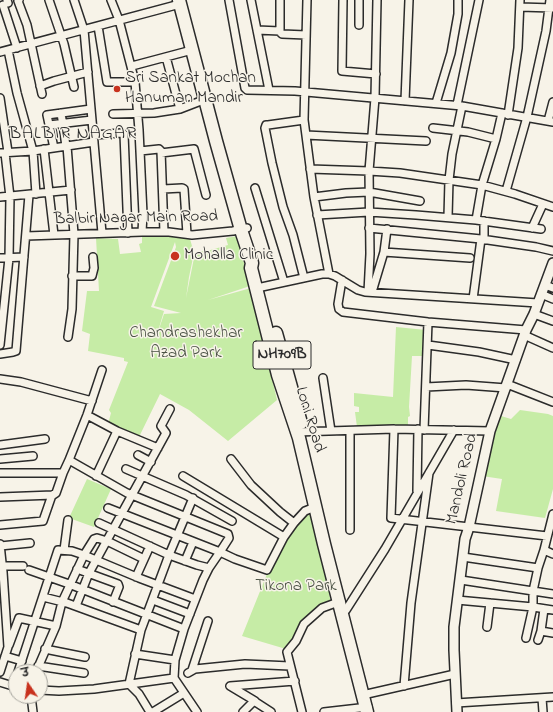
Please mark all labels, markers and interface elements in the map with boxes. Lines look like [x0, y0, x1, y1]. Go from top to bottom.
place label: Sri Sankat Mochan Hanuman Mandir [125, 69, 256, 109]
marker: Sri Sankat Mochan Hanuman Mandir [112, 84, 122, 94]
district label: BALBIR NAGAR [9, 124, 137, 146]
street label: Balbir Nagar Main Road [54, 207, 218, 231]
place label: Mohalla Clinic [184, 246, 273, 266]
marker: Mohalla Clinic [169, 250, 181, 262]
park label: Chandrashekhar Azad Park [129, 324, 243, 364]
road number: NH709B [253, 341, 311, 369]
street label: Loni Road [289, 385, 329, 455]
street label: Mandoli Road [443, 431, 483, 527]
park label: Tikona Park [255, 577, 337, 597]
north arrow [8, 664, 48, 704]
text: उ [20, 665, 31, 682]

